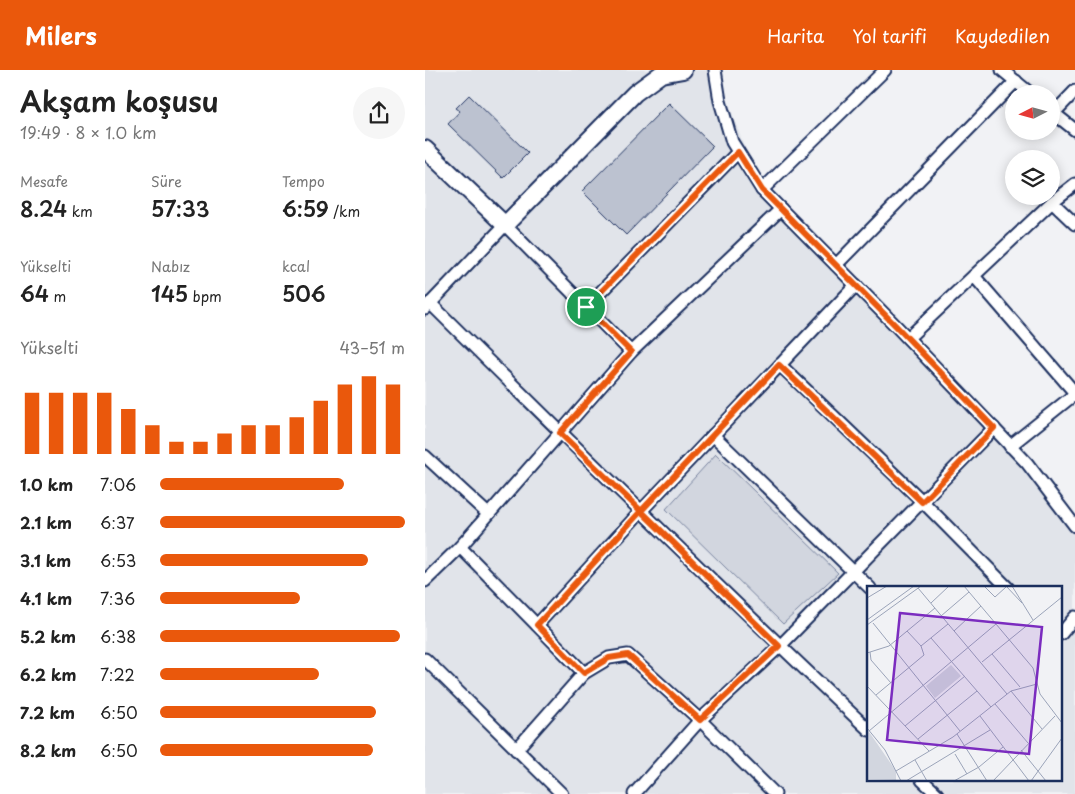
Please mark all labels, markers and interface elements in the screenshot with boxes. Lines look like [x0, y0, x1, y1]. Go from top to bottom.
text: Milers [25, 17, 97, 53]
text: Harita [767, 22, 824, 49]
text: Yol tarifi [852, 22, 927, 49]
text: Kaydedilen [955, 22, 1050, 49]
text: Akşam koşusu [20, 79, 219, 122]
north arrow [1005, 85, 1060, 140]
map controls [1005, 85, 1060, 205]
button: share [353, 87, 405, 139]
text: 19:49 · 8 × 1.0 km [20, 120, 156, 144]
button: layers [1005, 150, 1060, 205]
text: Mesafe [20, 171, 68, 192]
text: Süre [151, 171, 182, 192]
text: Tempo [282, 171, 325, 192]
text: 8.24 [20, 192, 67, 224]
text: 57:33 [151, 192, 210, 224]
text: 6:59 [282, 192, 329, 224]
text: km [67, 201, 93, 222]
text: /km [329, 201, 360, 222]
text: Yükselti [20, 256, 71, 277]
text: Nabız [151, 256, 190, 277]
text: kcal [282, 256, 310, 277]
text: 64 [20, 277, 49, 309]
text: 145 [151, 277, 188, 309]
text: 506 [282, 277, 326, 309]
text: m [49, 286, 66, 307]
text: bpm [188, 286, 222, 307]
pin [565, 286, 607, 328]
icon: arrive [572, 293, 600, 321]
text: Yükselti [20, 335, 78, 359]
text: 43–51 m [339, 335, 405, 359]
text: 1.0 km [20, 472, 73, 496]
text: 7:06 [100, 472, 136, 496]
text: 2.1 km [20, 510, 72, 534]
text: 6:37 [100, 510, 135, 534]
text: 3.1 km [20, 548, 71, 572]
text: 6:53 [100, 548, 136, 572]
text: 4.1 km [20, 586, 72, 610]
text: 7:36 [100, 586, 135, 610]
inset map [867, 586, 1063, 782]
text: 5.2 km [20, 624, 76, 648]
text: 6:38 [100, 624, 136, 648]
text: 6.2 km [20, 662, 76, 686]
text: 7:22 [100, 662, 135, 686]
text: 7.2 km [20, 700, 75, 724]
text: 6:50 [100, 700, 138, 724]
text: 8.2 km [20, 738, 76, 762]
text: 6:50 [100, 738, 138, 762]

